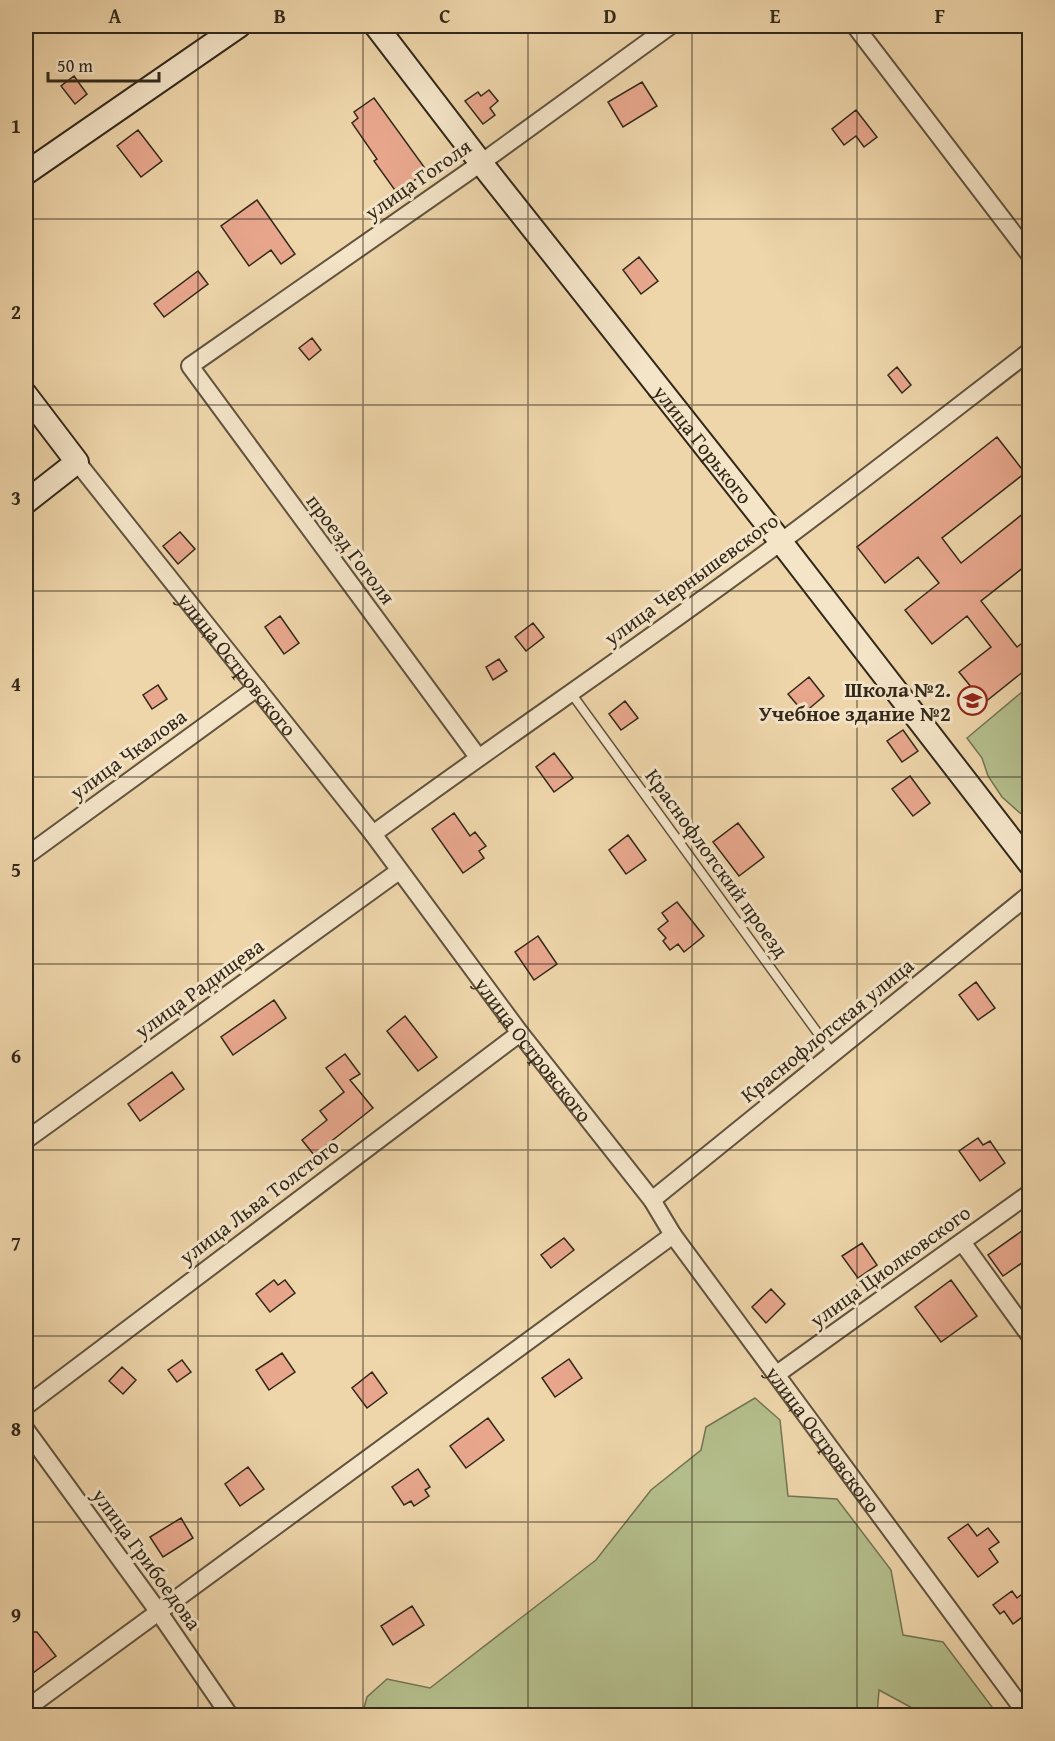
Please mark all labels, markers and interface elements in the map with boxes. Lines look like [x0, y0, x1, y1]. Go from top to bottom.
text: A [109, 1, 122, 30]
text: B [274, 1, 286, 30]
text: C [439, 1, 451, 30]
text: D [603, 1, 617, 30]
text: E [770, 1, 781, 30]
text: F [935, 1, 945, 30]
scale bar [48, 45, 159, 83]
text: 50 m [57, 52, 93, 79]
text: 1 [11, 111, 21, 140]
street label: улица Гоголя [358, 131, 478, 228]
text: 2 [11, 297, 21, 326]
street label: улица Горького [646, 377, 761, 510]
text: 3 [11, 483, 21, 512]
street label: проезд Гоголя [299, 487, 403, 611]
street label: улица Чернышевского [597, 505, 785, 653]
street label: улица Островского [170, 584, 305, 743]
text: 4 [11, 669, 21, 698]
place label: Школа №2. Учебное здание №2 [759, 674, 951, 729]
school or university icon: Школа №2. Учебное здание №2 [956, 685, 988, 717]
street label: улица Чкалова [62, 701, 193, 808]
street label: Краснофлотский проезд [638, 762, 797, 964]
text: 5 [11, 855, 21, 884]
street label: улица Радищева [127, 931, 270, 1046]
street label: Краснофлотская улица [734, 950, 920, 1110]
street label: улица Островского [467, 969, 600, 1128]
text: 6 [11, 1041, 21, 1070]
street label: улица Льва Толстого [172, 1130, 345, 1272]
street label: улица Циолковского [802, 1197, 977, 1336]
text: 7 [11, 1228, 21, 1257]
street label: улица Островского [758, 1358, 888, 1519]
text: 8 [11, 1414, 21, 1443]
street label: улица Грибоедова [84, 1481, 209, 1636]
text: 9 [11, 1600, 21, 1629]

